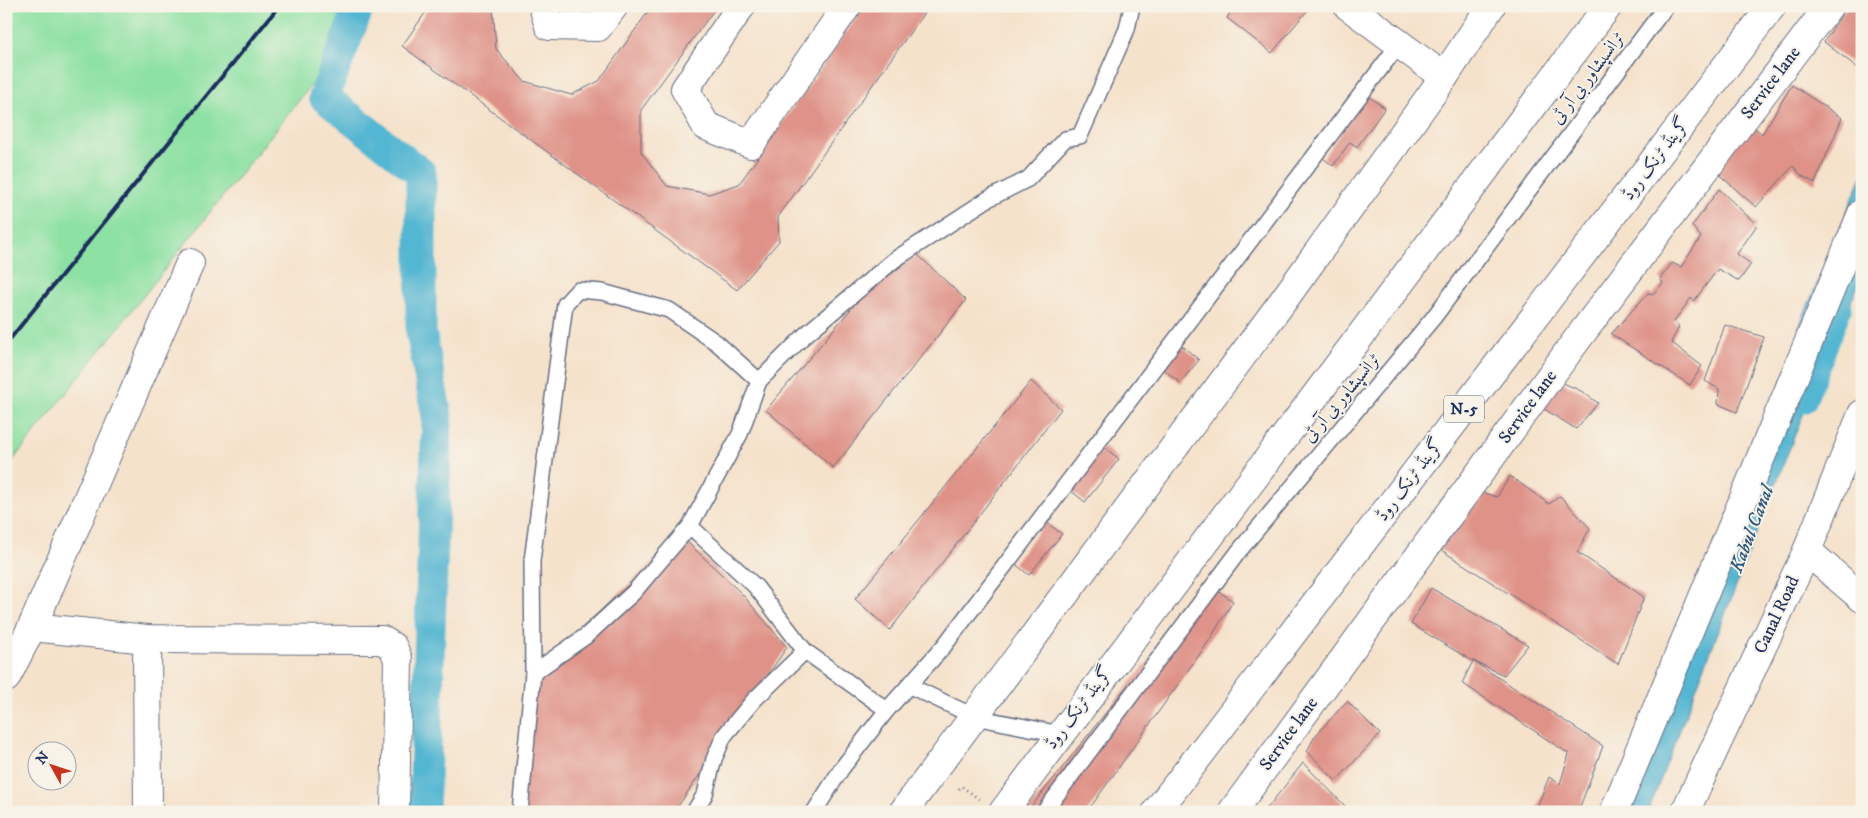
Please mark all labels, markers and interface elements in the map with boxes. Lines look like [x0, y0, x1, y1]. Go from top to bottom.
street label: ٹرانسپشاور بی آر ٹی [1546, 27, 1631, 129]
street label: Service lane [1737, 42, 1805, 124]
street label: گرینڈ ٹرنک روڈ [1616, 112, 1694, 205]
street label: ٹرانسپشاور بی آر ٹی [1298, 349, 1387, 448]
street label: Service lane [1494, 366, 1562, 448]
road number: N-5 [1444, 396, 1484, 422]
street label: گرینڈ ٹرنک روڈ [1370, 433, 1448, 526]
water label: Kabul Canal [1725, 480, 1780, 577]
street label: Canal Road [1749, 573, 1805, 657]
street label: گرینڈ ٹرنک روڈ [1039, 661, 1117, 754]
street label: Service lane [1255, 693, 1323, 775]
north arrow [28, 740, 78, 790]
text: N [32, 748, 54, 768]

